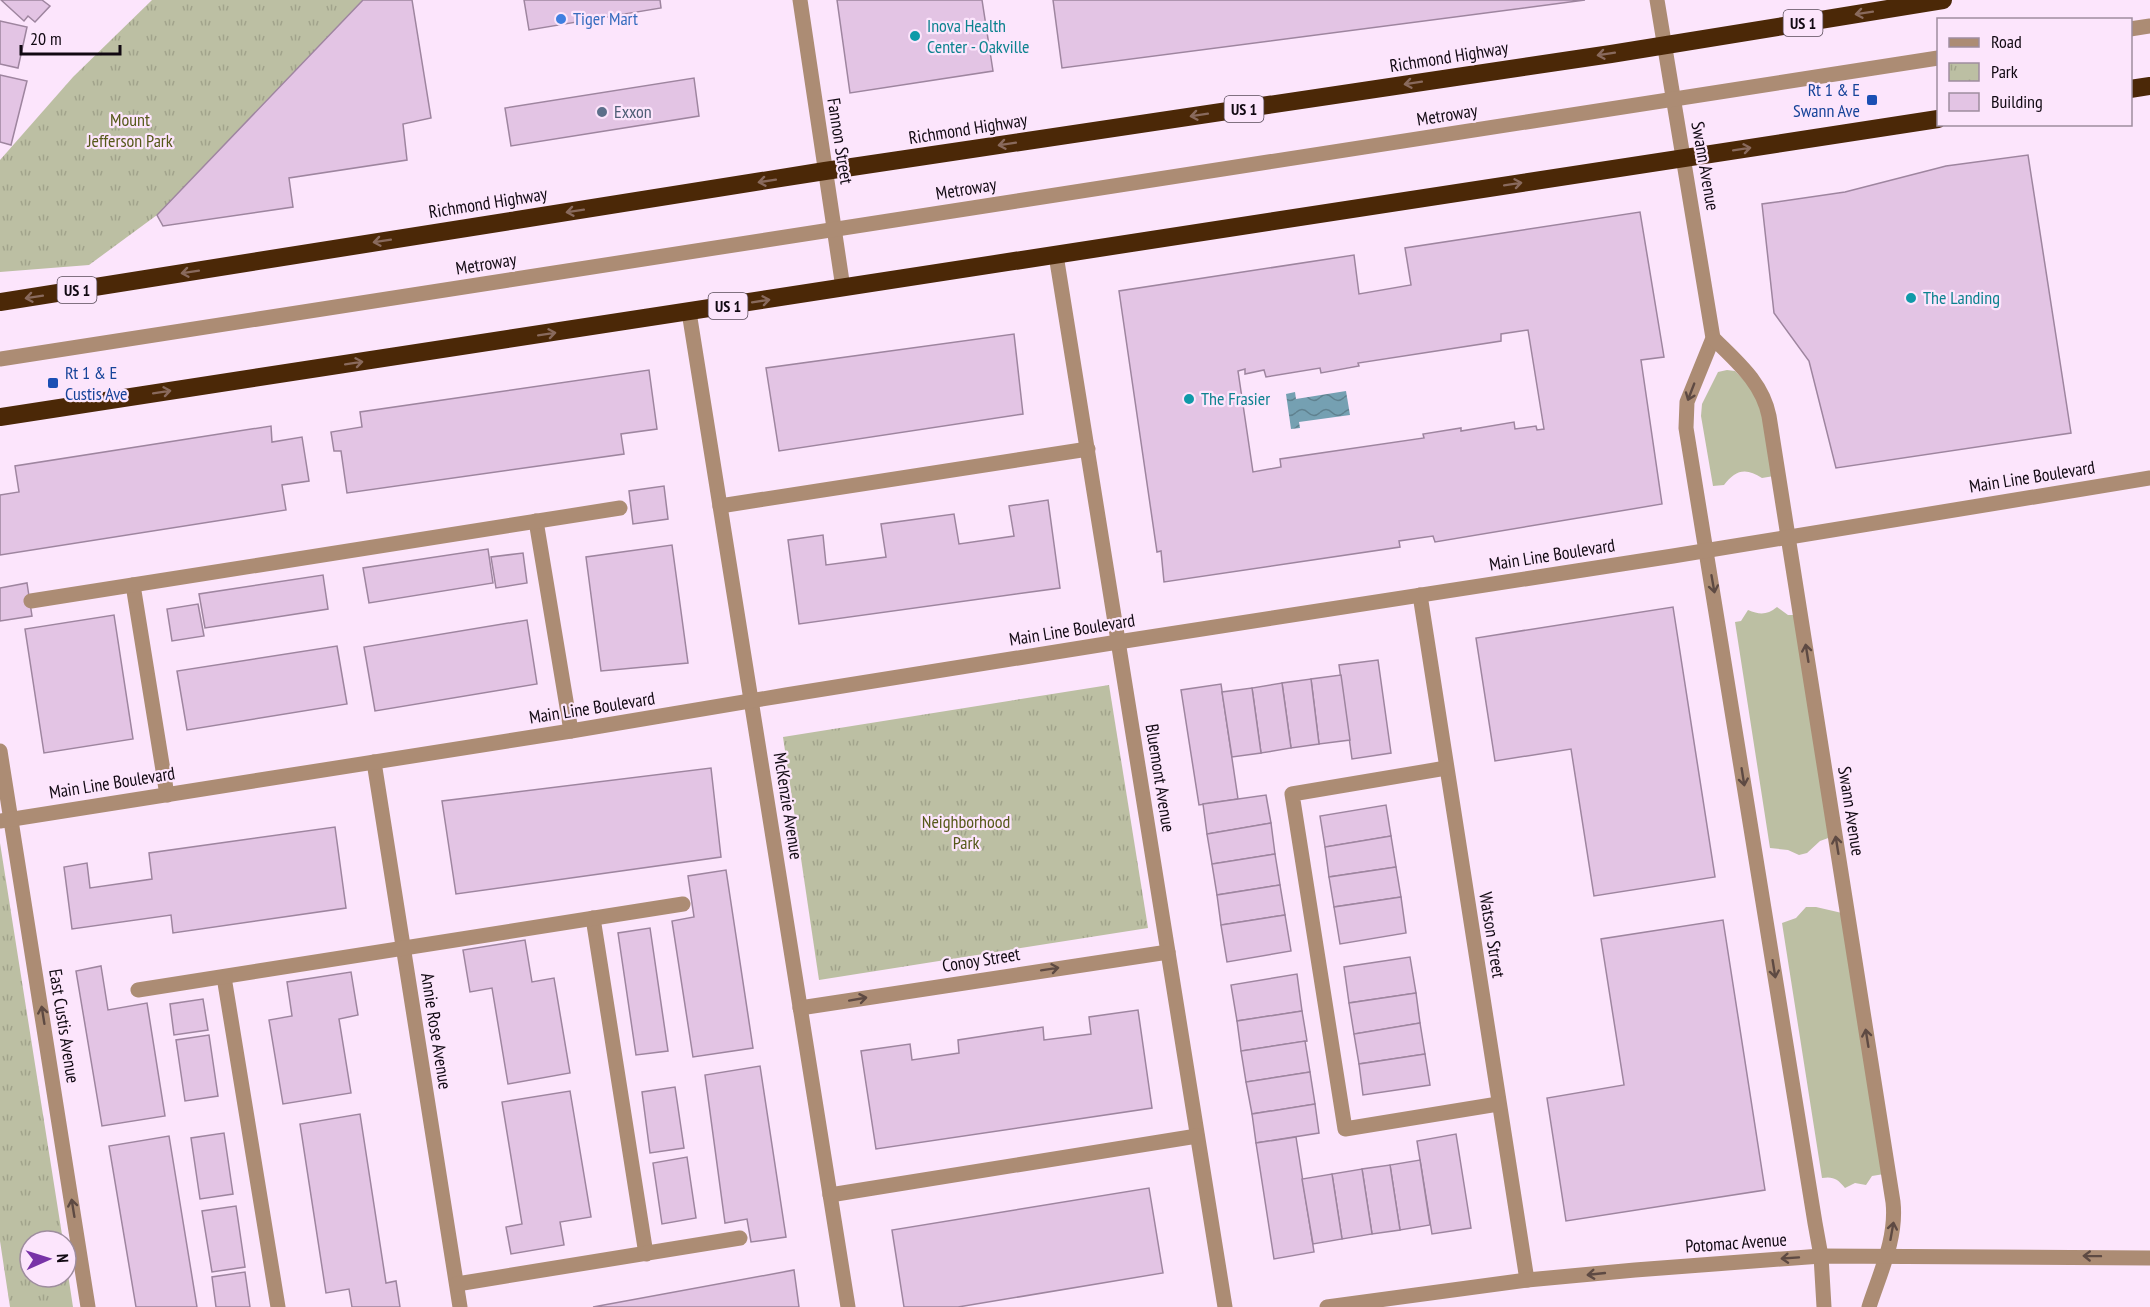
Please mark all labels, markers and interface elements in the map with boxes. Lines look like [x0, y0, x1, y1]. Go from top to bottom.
place label: Tiger Mart [573, 7, 638, 30]
one-way arrow [1855, 7, 1875, 18]
road number: US 1 [1784, 10, 1822, 36]
marker: Tiger Mart [554, 12, 568, 26]
place label: Inova Health Center - Oakville [927, 14, 1030, 58]
scale bar [21, 18, 120, 56]
legend [1937, 18, 2132, 126]
text: 20 m [30, 27, 62, 50]
marker: Inova Health Center - Oakville [908, 29, 922, 43]
text: Road [1991, 30, 2022, 53]
street label: Richmond Highway [1388, 36, 1510, 77]
one-way arrow [1596, 49, 1616, 60]
text: Park [1991, 60, 2018, 83]
one-way arrow [1404, 78, 1423, 89]
place label: Rt 1 & E Swann Ave [1793, 78, 1860, 122]
text: Building [1991, 90, 2043, 113]
marker: Rt 1 & E Swann Ave [1865, 93, 1879, 107]
street label: Fannon Street [822, 96, 859, 186]
road number: US 1 [1224, 96, 1264, 122]
street label: Metroway [1415, 98, 1479, 131]
place label: Exxon [614, 100, 652, 123]
marker: Exxon [595, 105, 609, 119]
park label: Mount Jefferson Park [86, 108, 173, 152]
street label: Richmond Highway [907, 108, 1029, 149]
one-way arrow [1190, 110, 1210, 121]
street label: Swann Avenue [1686, 120, 1725, 212]
one-way arrow [997, 139, 1017, 150]
one-way arrow [1731, 144, 1751, 155]
street label: Metroway [934, 172, 998, 205]
one-way arrow [758, 175, 778, 186]
one-way arrow [1502, 179, 1522, 190]
street label: Richmond Highway [427, 182, 549, 223]
one-way arrow [565, 206, 585, 217]
one-way arrow [373, 236, 393, 247]
street label: Metroway [454, 247, 518, 280]
one-way arrow [180, 266, 200, 277]
road number: US 1 [58, 277, 97, 303]
place label: The Landing [1923, 286, 2000, 309]
marker: The Landing [1904, 291, 1918, 305]
one-way arrow [25, 292, 44, 303]
road number: US 1 [708, 293, 748, 319]
one-way arrow [750, 295, 770, 306]
one-way arrow [537, 328, 557, 339]
one-way arrow [344, 357, 364, 368]
place label: Rt 1 & E Custis Ave [65, 361, 128, 405]
marker: Rt 1 & E Custis Ave [46, 376, 60, 390]
one-way arrow [1685, 383, 1696, 401]
one-way arrow [151, 387, 171, 398]
place label: The Frasier [1201, 387, 1270, 410]
marker: The Frasier [1182, 392, 1196, 406]
street label: Main Line Boulevard [1967, 455, 2097, 498]
street label: Main Line Boulevard [1487, 533, 1617, 576]
one-way arrow [1707, 574, 1718, 594]
street label: Main Line Boulevard [1007, 608, 1137, 651]
one-way arrow [1801, 644, 1812, 663]
street label: Main Line Boulevard [527, 686, 657, 729]
street label: Bluemont Avenue [1141, 722, 1180, 834]
street label: McKenzie Avenue [769, 751, 808, 861]
street label: Main Line Boulevard [47, 761, 177, 804]
street label: Swann Avenue [1833, 765, 1870, 857]
one-way arrow [1738, 766, 1749, 786]
park label: Neighborhood Park [922, 810, 1010, 854]
one-way arrow [1831, 836, 1842, 856]
street label: Watson Street [1474, 890, 1511, 979]
street label: Conoy Street [940, 942, 1021, 977]
one-way arrow [1769, 959, 1780, 979]
one-way arrow [1040, 964, 1060, 975]
street label: East Custis Avenue [44, 967, 85, 1085]
street label: Annie Rose Avenue [416, 971, 457, 1091]
one-way arrow [847, 993, 867, 1004]
one-way arrow [37, 1006, 48, 1025]
one-way arrow [1862, 1029, 1873, 1048]
one-way arrow [67, 1198, 78, 1218]
one-way arrow [1887, 1222, 1898, 1241]
street label: Potomac Avenue [1684, 1227, 1788, 1258]
north arrow [18, 1229, 78, 1289]
one-way arrow [2082, 1250, 2102, 1262]
text: N [53, 1253, 73, 1263]
one-way arrow [1781, 1253, 1800, 1264]
one-way arrow [1586, 1269, 1606, 1280]

